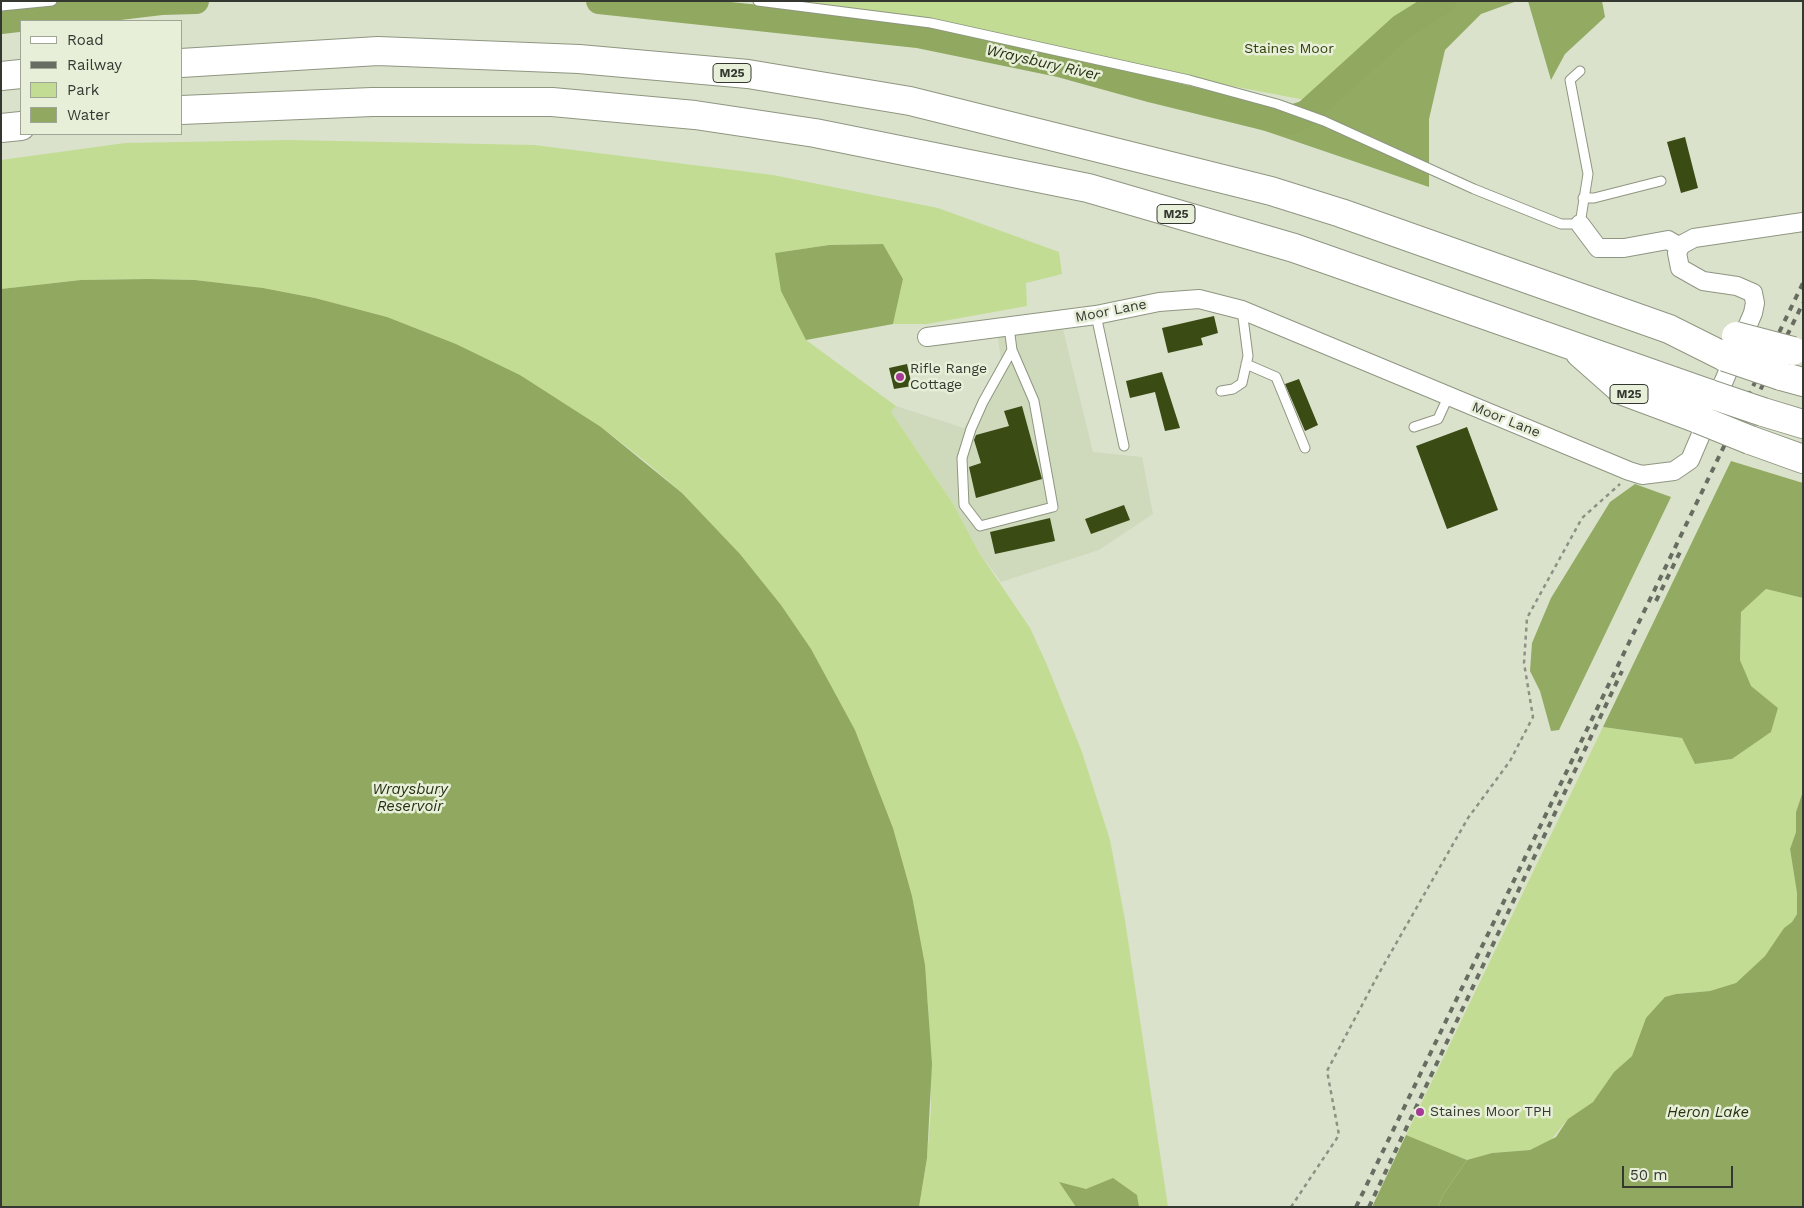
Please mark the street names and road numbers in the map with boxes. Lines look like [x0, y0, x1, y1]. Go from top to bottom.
road number: M25 [713, 64, 751, 82]
road number: M25 [1157, 204, 1195, 223]
street label: Moor Lane [1074, 296, 1148, 326]
road number: M25 [1610, 384, 1648, 404]
street label: Moor Lane [1469, 399, 1543, 441]

